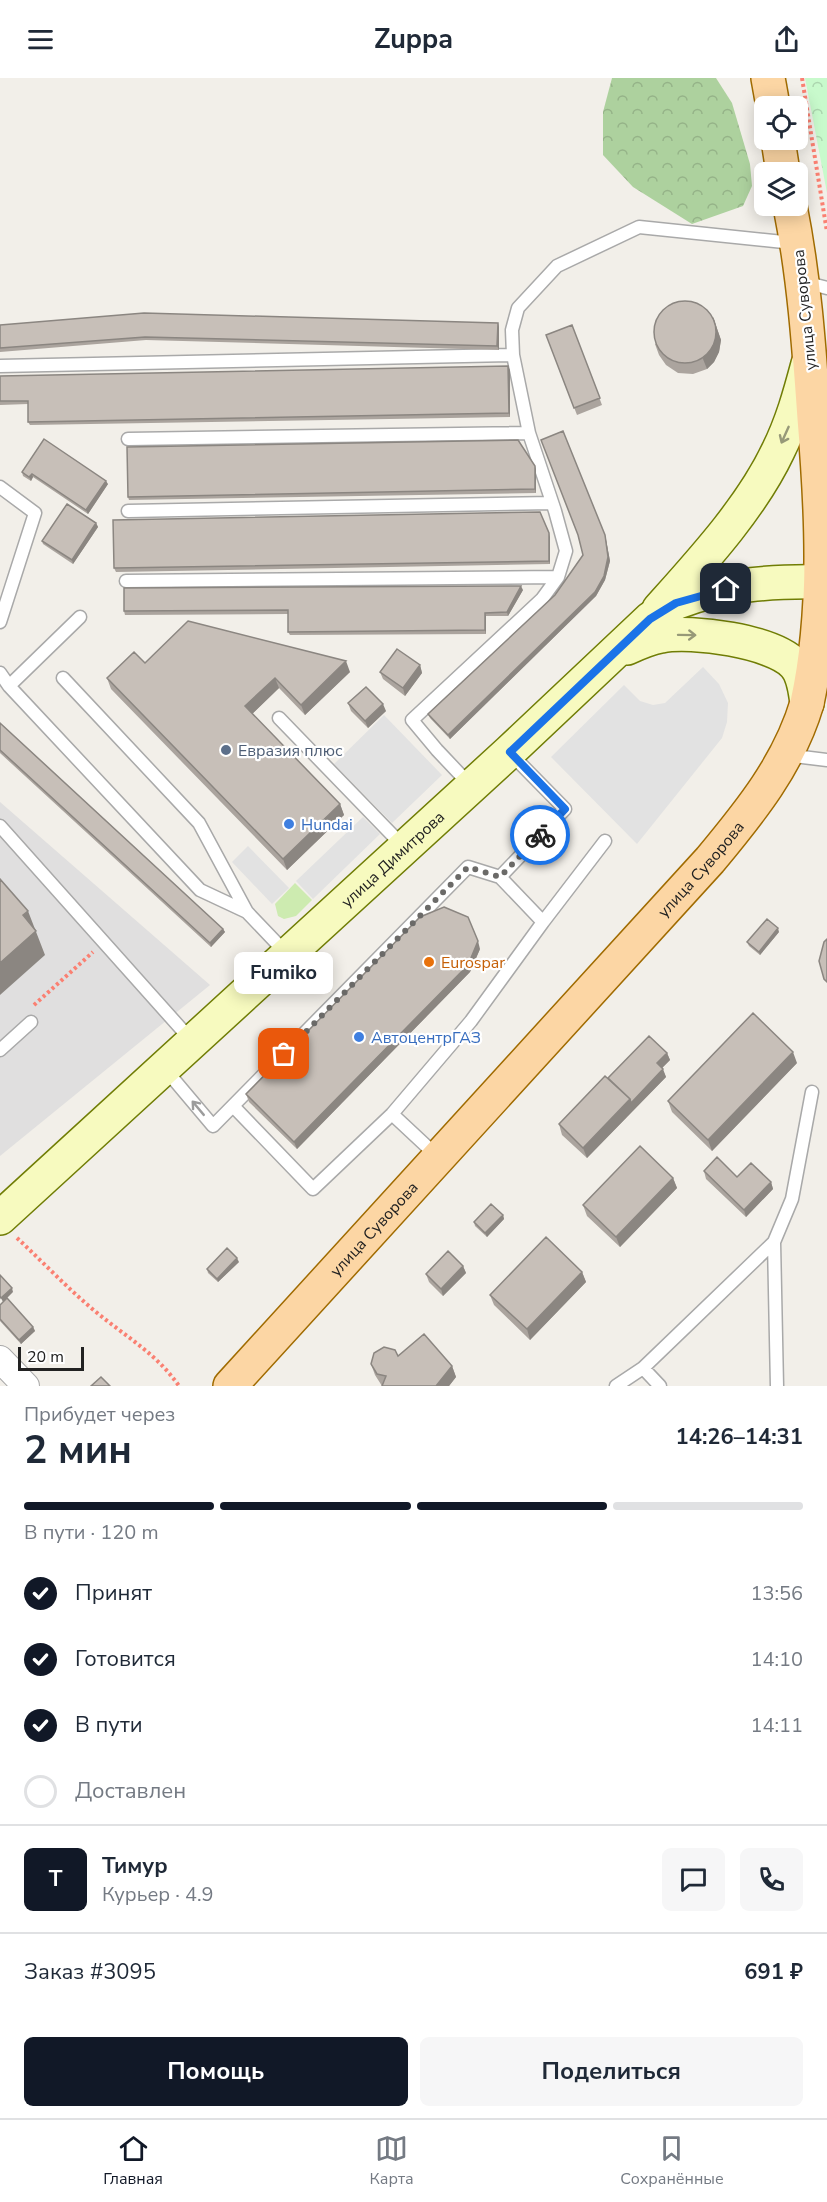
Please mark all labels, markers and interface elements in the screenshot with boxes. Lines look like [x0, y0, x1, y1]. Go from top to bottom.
text: Zuppa [374, 21, 453, 58]
icon: menu [24, 23, 57, 56]
icon: share [770, 23, 803, 56]
map controls [754, 96, 808, 216]
button: locate [754, 96, 808, 150]
button: layers [754, 162, 808, 216]
street label: улица Суворова [788, 248, 822, 371]
one-way arrow [779, 426, 791, 444]
pin [700, 563, 751, 614]
icon: home [709, 572, 742, 605]
one-way arrow [677, 629, 697, 641]
place label: Евразия плюс [238, 740, 343, 762]
marker: Евразия плюс [219, 743, 233, 757]
courier [510, 805, 570, 865]
street label: улица Димитрова [336, 806, 450, 913]
place label: Hundai [301, 814, 353, 836]
marker: Hundai [282, 817, 296, 831]
street label: улица Суворова [653, 817, 750, 923]
icon: bike [524, 819, 557, 852]
callout: Fumiko [234, 952, 334, 994]
place label: Eurospar [441, 952, 505, 974]
marker: Eurospar [422, 955, 436, 969]
text: Fumiko [250, 959, 317, 986]
place label: АвтоцентрГАЗ [371, 1027, 481, 1049]
pin [258, 1028, 309, 1079]
marker: АвтоцентрГАЗ [352, 1030, 366, 1044]
icon: bag [267, 1037, 300, 1070]
one-way arrow [191, 1101, 205, 1116]
street label: улица Суворова [325, 1177, 423, 1282]
scale bar [18, 1344, 84, 1372]
text: 20 m [27, 1346, 64, 1368]
text: Прибудет через [24, 1401, 175, 1428]
text: 14:26–14:31 [675, 1422, 803, 1452]
text: 2 мин [24, 1424, 132, 1477]
text: В пути · 120 m [24, 1519, 159, 1546]
icon: check [24, 1577, 57, 1610]
text: Принят [75, 1578, 152, 1608]
text: 13:56 [750, 1580, 803, 1607]
icon: check [24, 1643, 57, 1676]
text: Готовится [75, 1644, 176, 1674]
text: 14:10 [750, 1646, 803, 1673]
icon: check [24, 1709, 57, 1742]
text: В пути [75, 1710, 143, 1740]
text: 14:11 [750, 1712, 803, 1739]
text: Доставлен [75, 1776, 186, 1806]
button: chat [662, 1848, 725, 1911]
button: phone [740, 1848, 803, 1911]
text: Тимур [102, 1851, 168, 1881]
text: Т [49, 1864, 62, 1894]
text: Курьер · 4.9 [102, 1881, 214, 1908]
text: Заказ #3095 [24, 1957, 156, 1987]
text: 691 ₽ [744, 1957, 803, 1987]
button: Помощь [24, 2037, 408, 2106]
button: Поделиться [420, 2037, 803, 2106]
tab: Главная [103, 2132, 163, 2190]
tab: Карта [370, 2132, 414, 2190]
tab: Сохранённые [620, 2132, 724, 2190]

